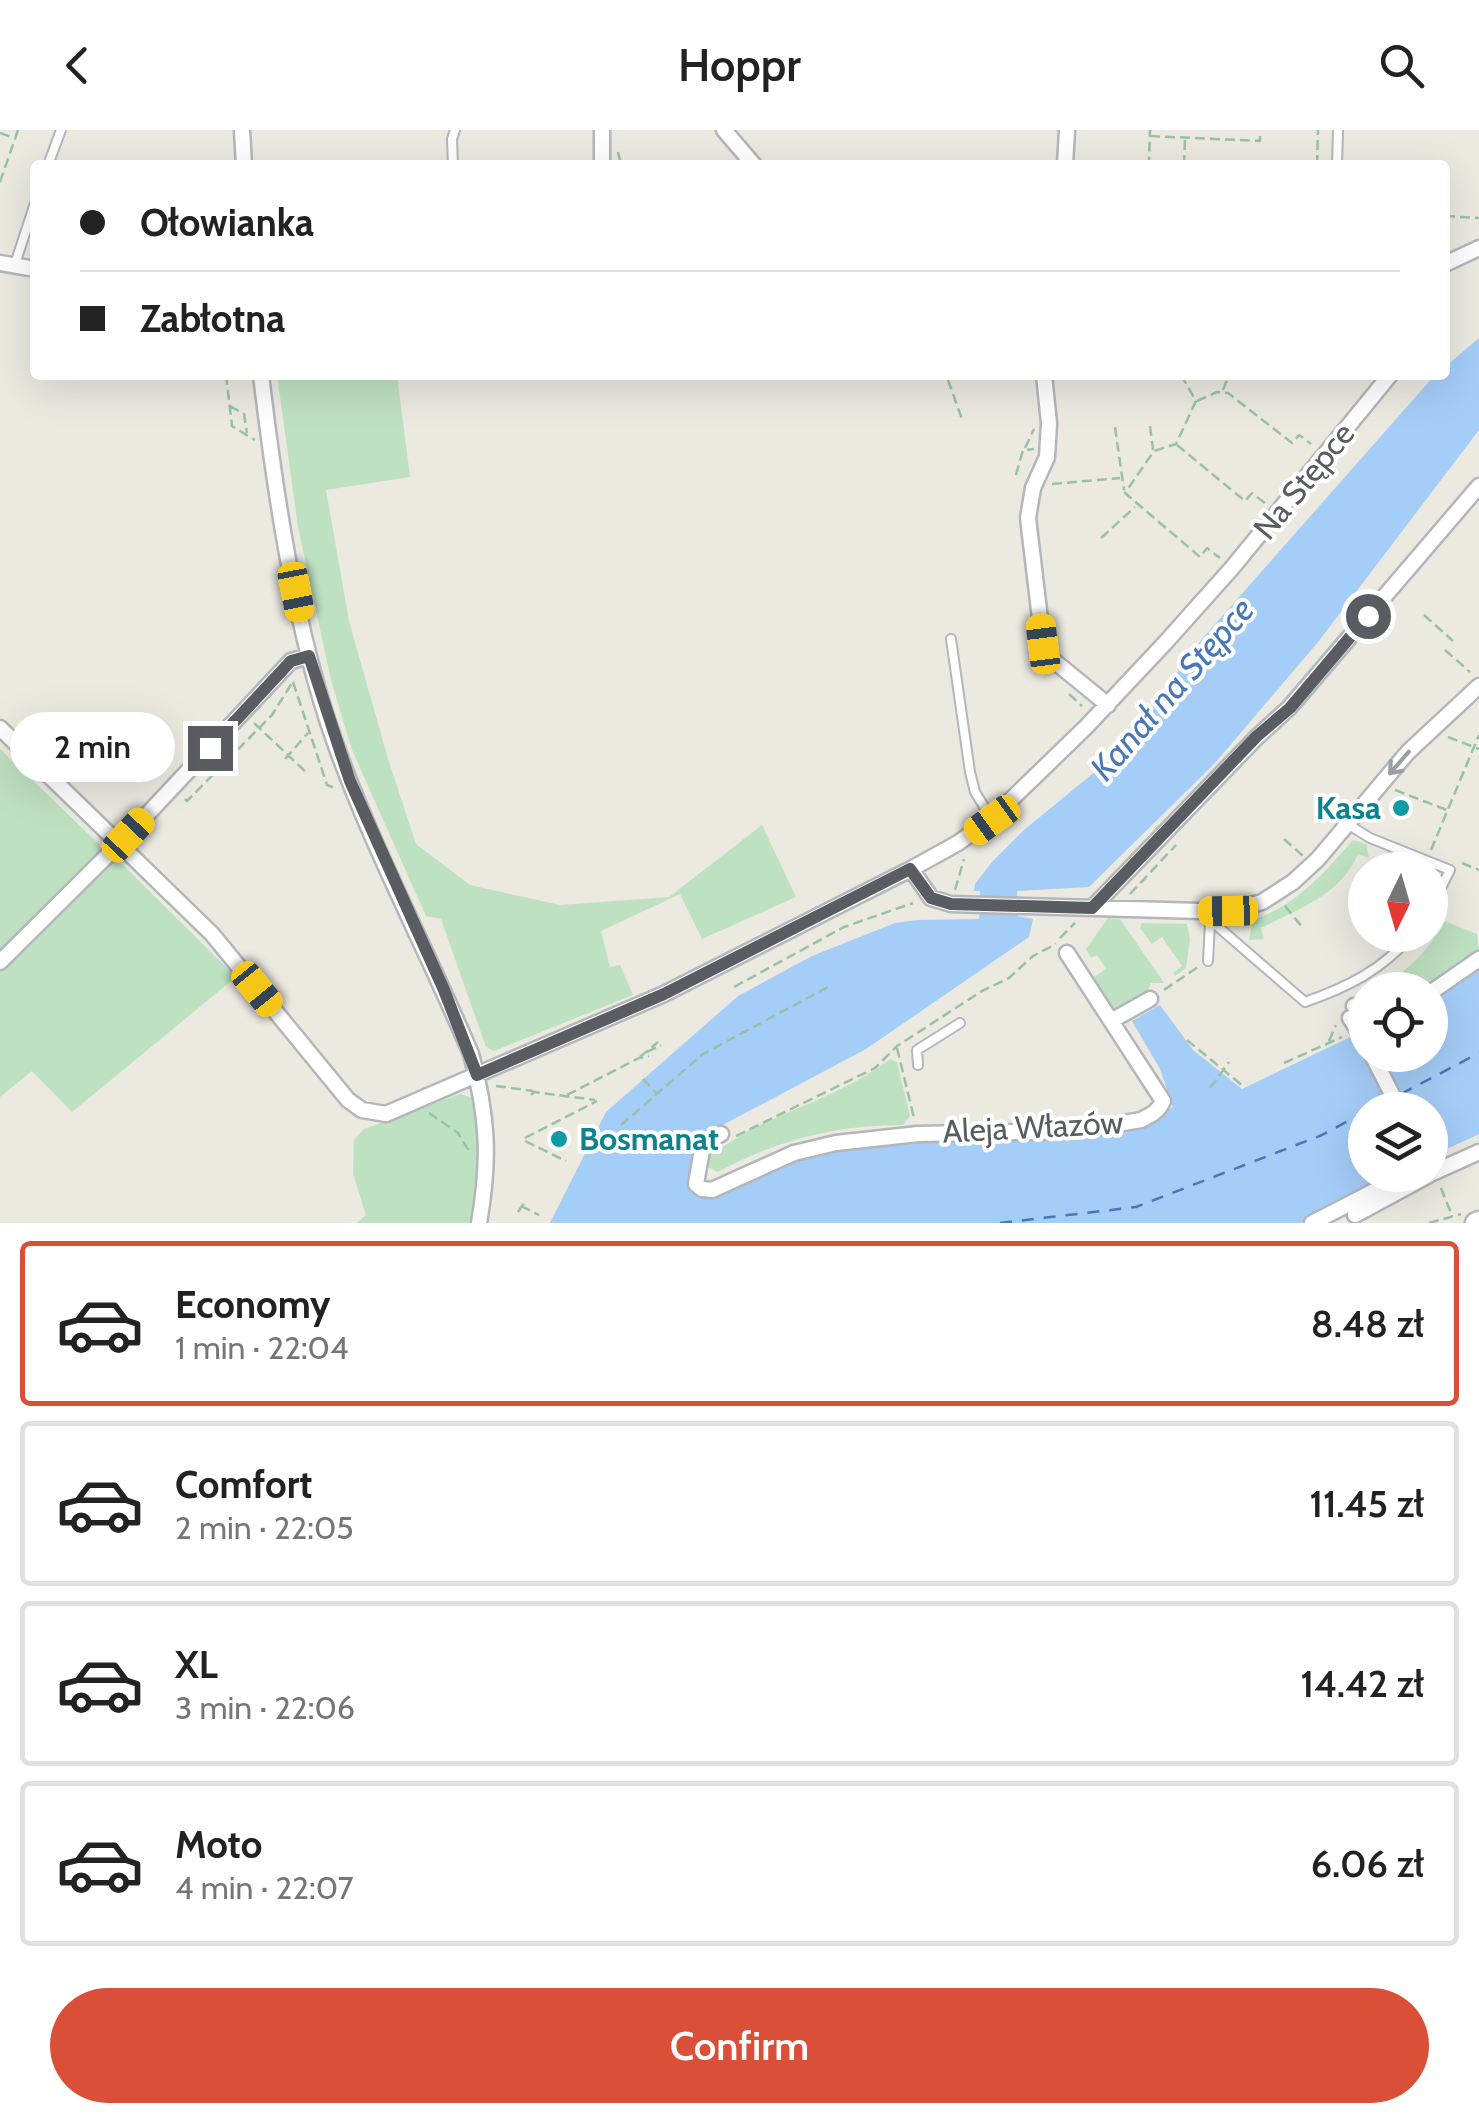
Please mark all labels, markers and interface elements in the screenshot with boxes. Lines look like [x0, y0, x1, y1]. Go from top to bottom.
icon: back [50, 38, 105, 93]
text: Hoppr [678, 38, 801, 92]
icon: search [1374, 38, 1429, 93]
text: Ołowianka [140, 199, 314, 246]
text: Zabłotna [140, 295, 285, 342]
street label: Na Stępce [1245, 415, 1362, 547]
car [276, 560, 316, 624]
water label: Kanał na Stępce [1081, 589, 1263, 789]
route start [1346, 594, 1391, 639]
car [1024, 612, 1062, 676]
callout: 2 min [10, 713, 175, 783]
route end [188, 726, 233, 771]
text: 2 min [54, 727, 131, 766]
one-way arrow [1388, 750, 1411, 775]
place label: Kasa [1316, 788, 1381, 827]
car [959, 790, 1025, 850]
marker: Kasa [1390, 797, 1412, 819]
car [97, 803, 159, 867]
north arrow [1348, 852, 1448, 952]
map controls [1348, 852, 1448, 1192]
car [1198, 895, 1258, 927]
car [226, 956, 288, 1022]
button: locate [1348, 972, 1448, 1072]
button: layers [1348, 1092, 1448, 1192]
street label: Aleja Włazów [941, 1102, 1124, 1151]
place label: Bosmanat [579, 1119, 719, 1158]
marker: Bosmanat [548, 1128, 570, 1150]
icon: car [55, 1279, 145, 1369]
text: Economy [175, 1281, 330, 1328]
text: 8.48 zł [1311, 1300, 1424, 1347]
text: 1 min · 22:04 [175, 1328, 348, 1367]
icon: car [55, 1459, 145, 1549]
text: Comfort [175, 1461, 312, 1508]
text: 11.45 zł [1309, 1480, 1424, 1527]
text: 2 min · 22:05 [175, 1508, 354, 1547]
icon: car [55, 1639, 145, 1729]
text: XL [175, 1641, 218, 1688]
text: 14.42 zł [1301, 1660, 1424, 1707]
text: 3 min · 22:06 [175, 1688, 355, 1727]
icon: car [55, 1819, 145, 1909]
text: Moto [175, 1821, 262, 1868]
text: 6.06 zł [1311, 1840, 1424, 1887]
text: 4 min · 22:07 [175, 1868, 354, 1907]
button: Confirm [50, 1988, 1429, 2103]

